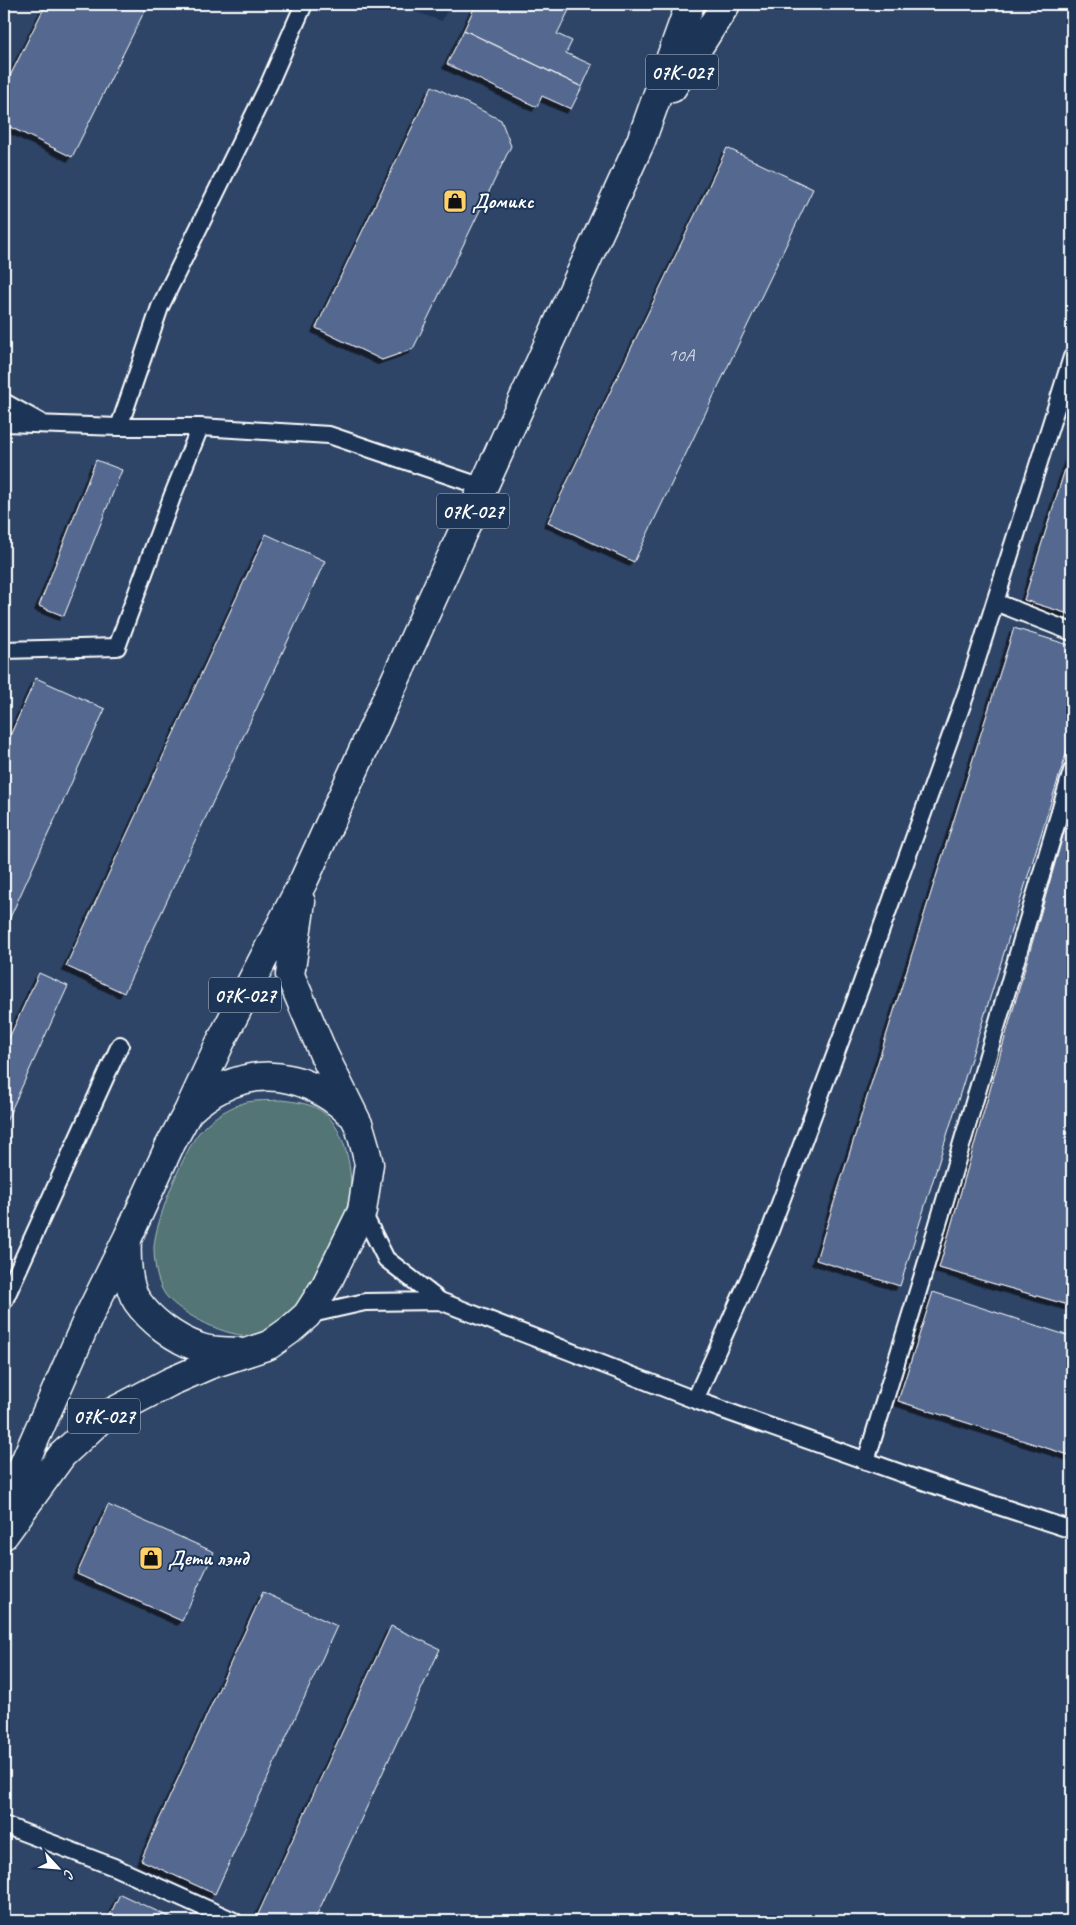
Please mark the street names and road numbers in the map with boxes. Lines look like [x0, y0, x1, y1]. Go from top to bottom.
road number: 07К-027 [646, 54, 718, 90]
road number: 07К-027 [437, 494, 509, 528]
road number: 07К-027 [209, 978, 281, 1012]
road number: 07К-027 [68, 1398, 140, 1434]

